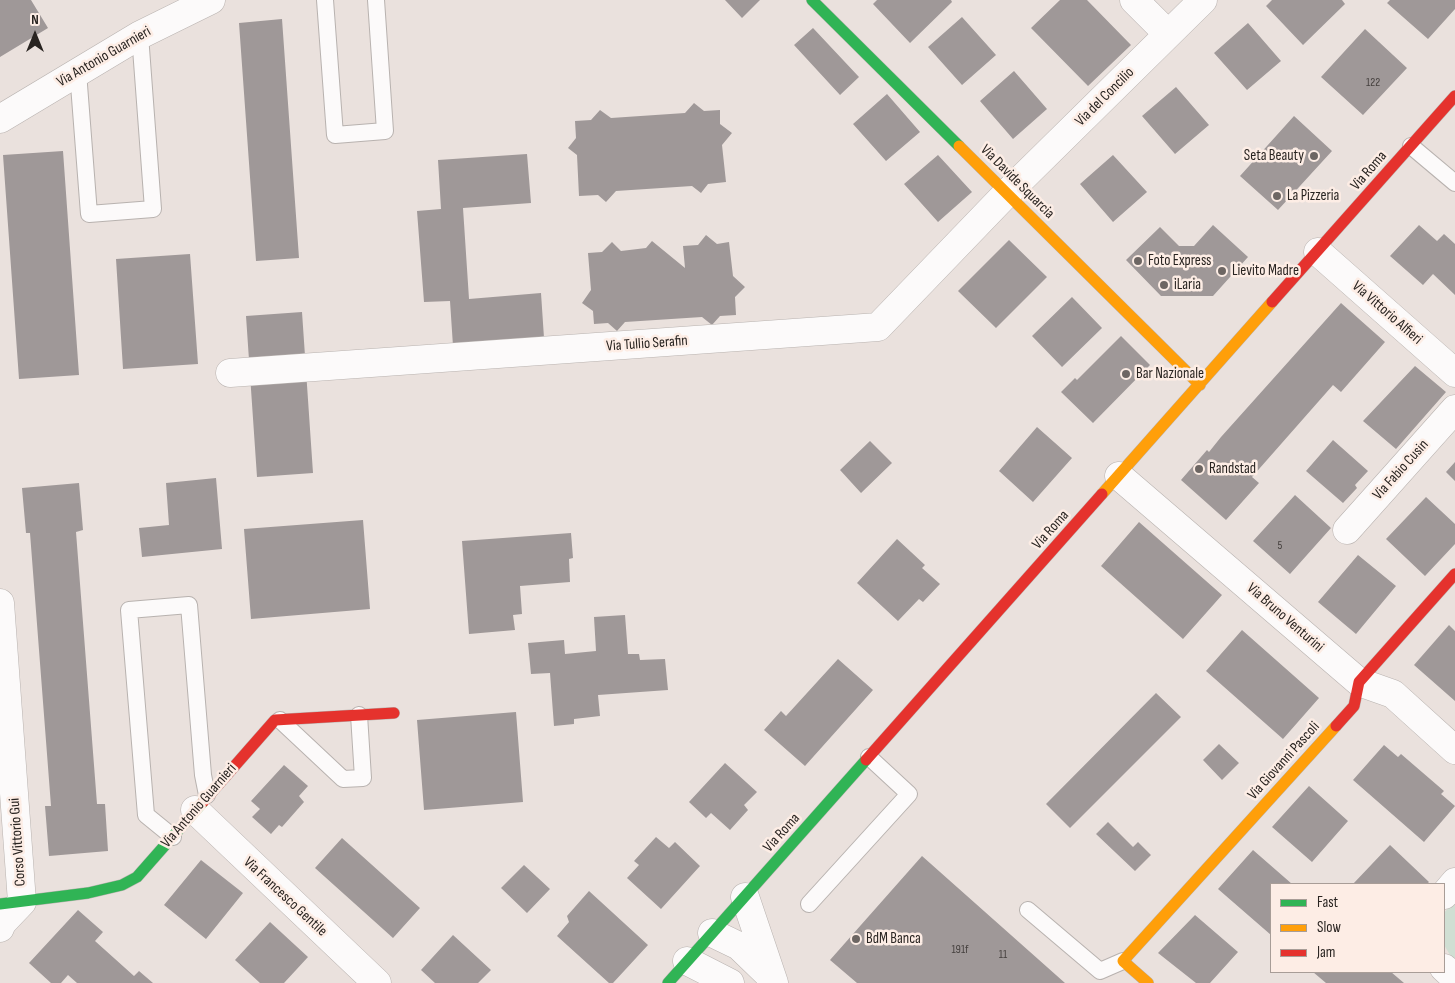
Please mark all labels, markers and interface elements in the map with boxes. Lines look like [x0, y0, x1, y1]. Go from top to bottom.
north arrow [10, 10, 60, 60]
text: N [31, 11, 39, 28]
street label: Via Antonio Guarnieri [54, 23, 154, 91]
street label: Via del Concilio [1072, 64, 1138, 130]
house number: 122 [1366, 76, 1380, 90]
street label: Via Davide Squarcia [976, 141, 1058, 223]
place label: Seta Beauty [1244, 147, 1304, 165]
street label: Via Roma [1347, 148, 1391, 194]
marker: Seta Beauty [1308, 150, 1320, 162]
place label: La Pizzeria [1287, 187, 1339, 205]
marker: La Pizzeria [1271, 190, 1283, 202]
place label: Foto Express [1148, 252, 1211, 270]
marker: Foto Express [1132, 255, 1144, 267]
place label: Lievito Madre [1232, 262, 1299, 280]
marker: Lievito Madre [1216, 265, 1228, 277]
place label: iLaria [1174, 276, 1201, 294]
street label: Via Vittorio Alfieri [1348, 278, 1426, 348]
marker: iLaria [1158, 279, 1170, 291]
street label: Via Tullio Serafin [606, 332, 688, 356]
place label: Bar Nazionale [1136, 365, 1204, 383]
marker: Bar Nazionale [1120, 368, 1132, 380]
street label: Via Fabio Cusin [1369, 436, 1433, 504]
place label: Randstad [1209, 460, 1256, 478]
marker: Randstad [1193, 463, 1205, 475]
street label: Via Roma [1029, 507, 1073, 553]
house number: 5 [1278, 539, 1282, 553]
street label: Via Bruno Venturini [1243, 580, 1327, 656]
street label: Via Giovanni Pascoli [1244, 718, 1324, 804]
street label: Via Antonio Guarnieri [158, 760, 240, 852]
street label: Corso Vittorio Gui [6, 797, 30, 887]
street label: Via Roma [760, 810, 804, 856]
street label: Via Francesco Gentile [239, 854, 331, 940]
legend [1270, 883, 1445, 973]
text: Fast [1317, 893, 1338, 912]
text: Slow [1317, 918, 1341, 937]
place label: BdM Banca [866, 930, 921, 948]
marker: BdM Banca [850, 933, 862, 945]
house number: 191f [951, 943, 969, 957]
text: Jam [1317, 943, 1335, 962]
house number: 11 [999, 948, 1007, 962]

